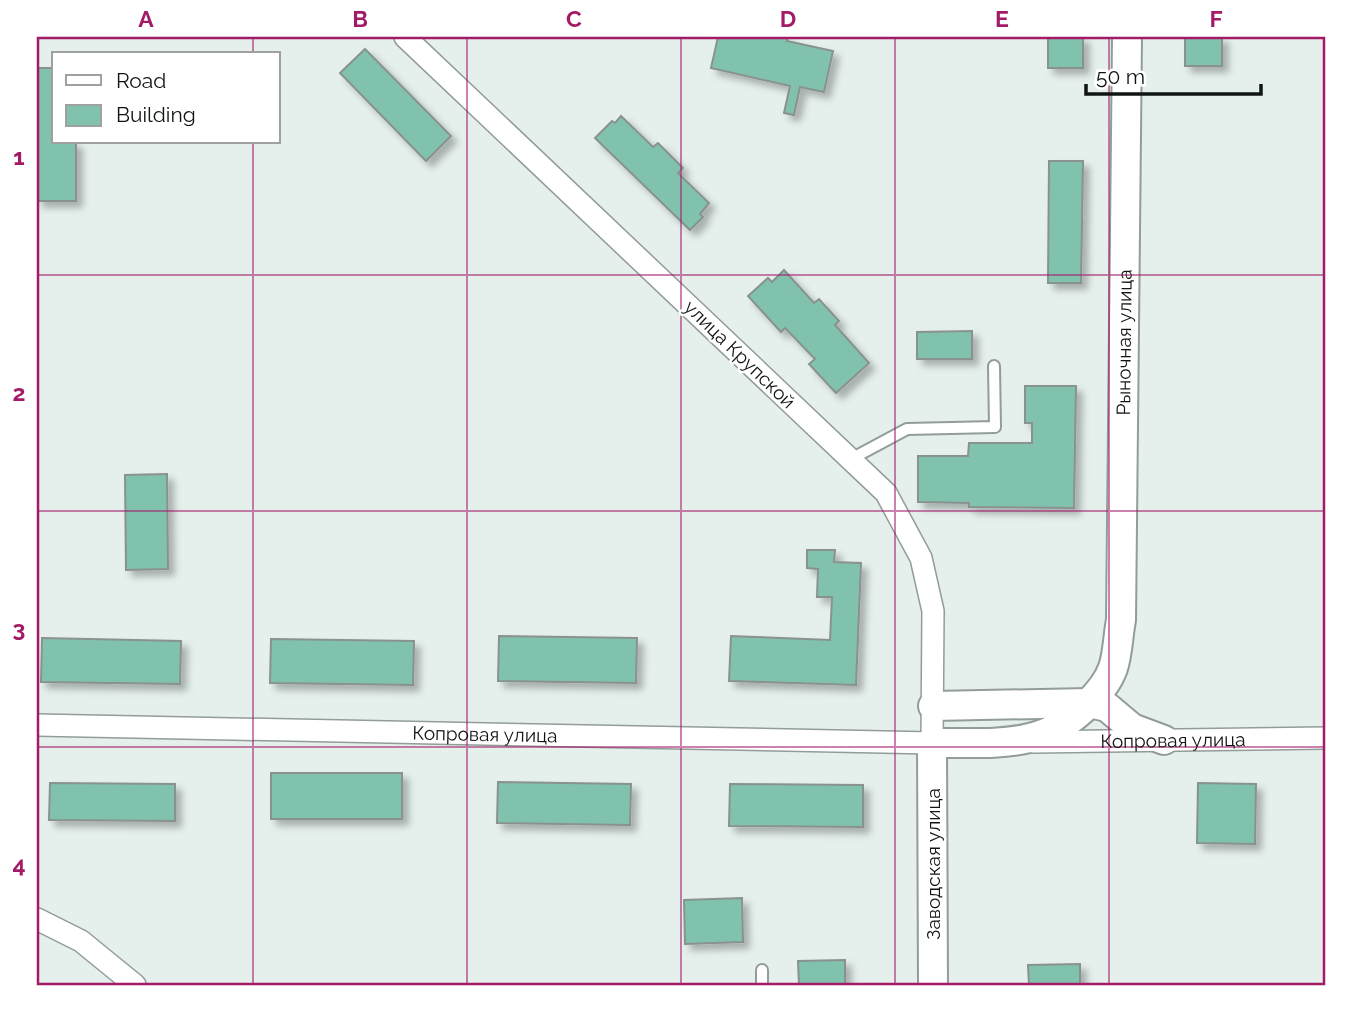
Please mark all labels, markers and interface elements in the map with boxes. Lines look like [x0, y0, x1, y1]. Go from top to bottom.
text: A [138, 5, 154, 32]
text: B [352, 5, 368, 32]
text: C [566, 5, 582, 32]
text: D [780, 5, 796, 32]
text: E [995, 5, 1009, 32]
text: F [1209, 5, 1223, 32]
legend [52, 52, 280, 144]
scale bar [1086, 52, 1260, 96]
text: 50 m [1096, 64, 1145, 89]
text: Road [116, 68, 166, 93]
text: Building [116, 102, 196, 127]
text: 1 [13, 143, 25, 170]
street label: Рыночная улица [1112, 269, 1136, 416]
street label: улица Крупской [680, 296, 800, 412]
text: 2 [13, 379, 25, 406]
text: 3 [13, 615, 25, 642]
street label: Копровая улица [412, 722, 558, 746]
street label: Копровая улица [1100, 728, 1246, 752]
street label: Заводская улица [922, 788, 944, 940]
text: 4 [12, 851, 26, 878]

